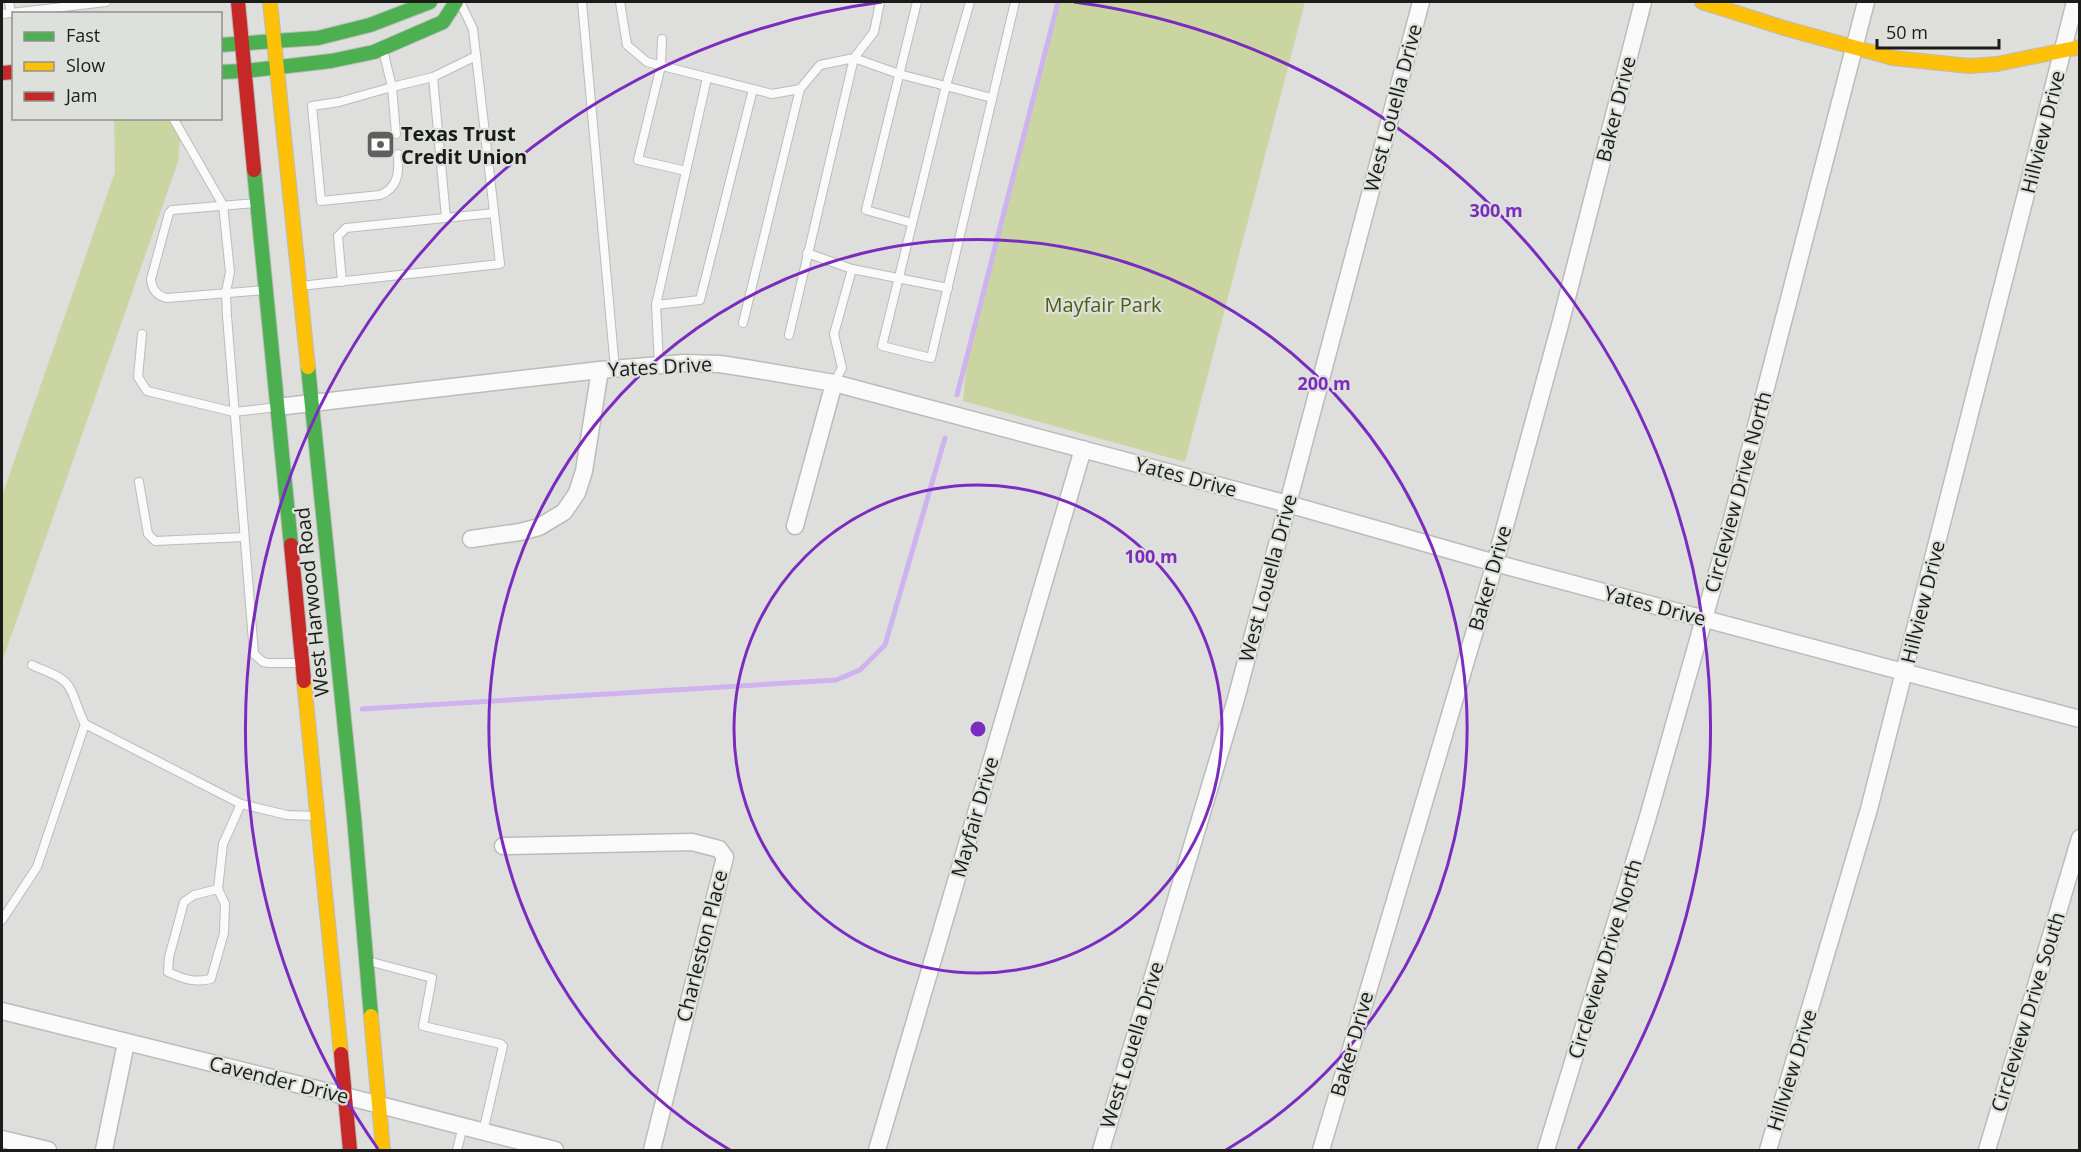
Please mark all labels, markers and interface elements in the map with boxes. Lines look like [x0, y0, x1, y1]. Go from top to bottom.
legend [12, 12, 222, 120]
scale bar [1877, 12, 1998, 50]
text: 50 m [1886, 20, 1928, 44]
street label: West Louella Drive [1357, 21, 1428, 195]
text: Fast [66, 23, 100, 47]
text: Slow [66, 53, 105, 77]
street label: Baker Drive [1589, 53, 1642, 165]
street label: Hillview Drive [2014, 68, 2071, 196]
text: Jam [64, 83, 98, 107]
place label: Texas Trust Credit Union [401, 120, 527, 170]
bank icon: Texas Trust Credit Union [364, 129, 396, 161]
text: 300 m [1469, 198, 1523, 222]
park label: Mayfair Park [1044, 291, 1162, 318]
street label: Yates Drive [607, 350, 713, 383]
text: 200 m [1297, 371, 1351, 395]
street label: Circleview Drive North [1698, 388, 1777, 596]
street label: Yates Drive [1132, 450, 1240, 503]
street label: West Louella Drive [1232, 491, 1303, 665]
street label: West Harwood Road [288, 506, 335, 698]
street label: Baker Drive [1462, 522, 1517, 634]
street label: Hillview Drive [1894, 538, 1951, 666]
text: 100 m [1124, 544, 1178, 568]
street label: Yates Drive [1601, 579, 1709, 632]
centre of rings [968, 719, 988, 739]
street label: Mayfair Drive [944, 753, 1005, 880]
street label: Circleview Drive North [1561, 856, 1648, 1062]
street label: Charleston Place [670, 867, 733, 1025]
street label: Circleview Drive South [1984, 909, 2071, 1115]
street label: West Louella Drive [1093, 958, 1170, 1131]
street label: Baker Drive [1324, 988, 1379, 1100]
street label: Hillview Drive [1760, 1006, 1823, 1134]
street label: Cavender Drive [206, 1049, 352, 1110]

